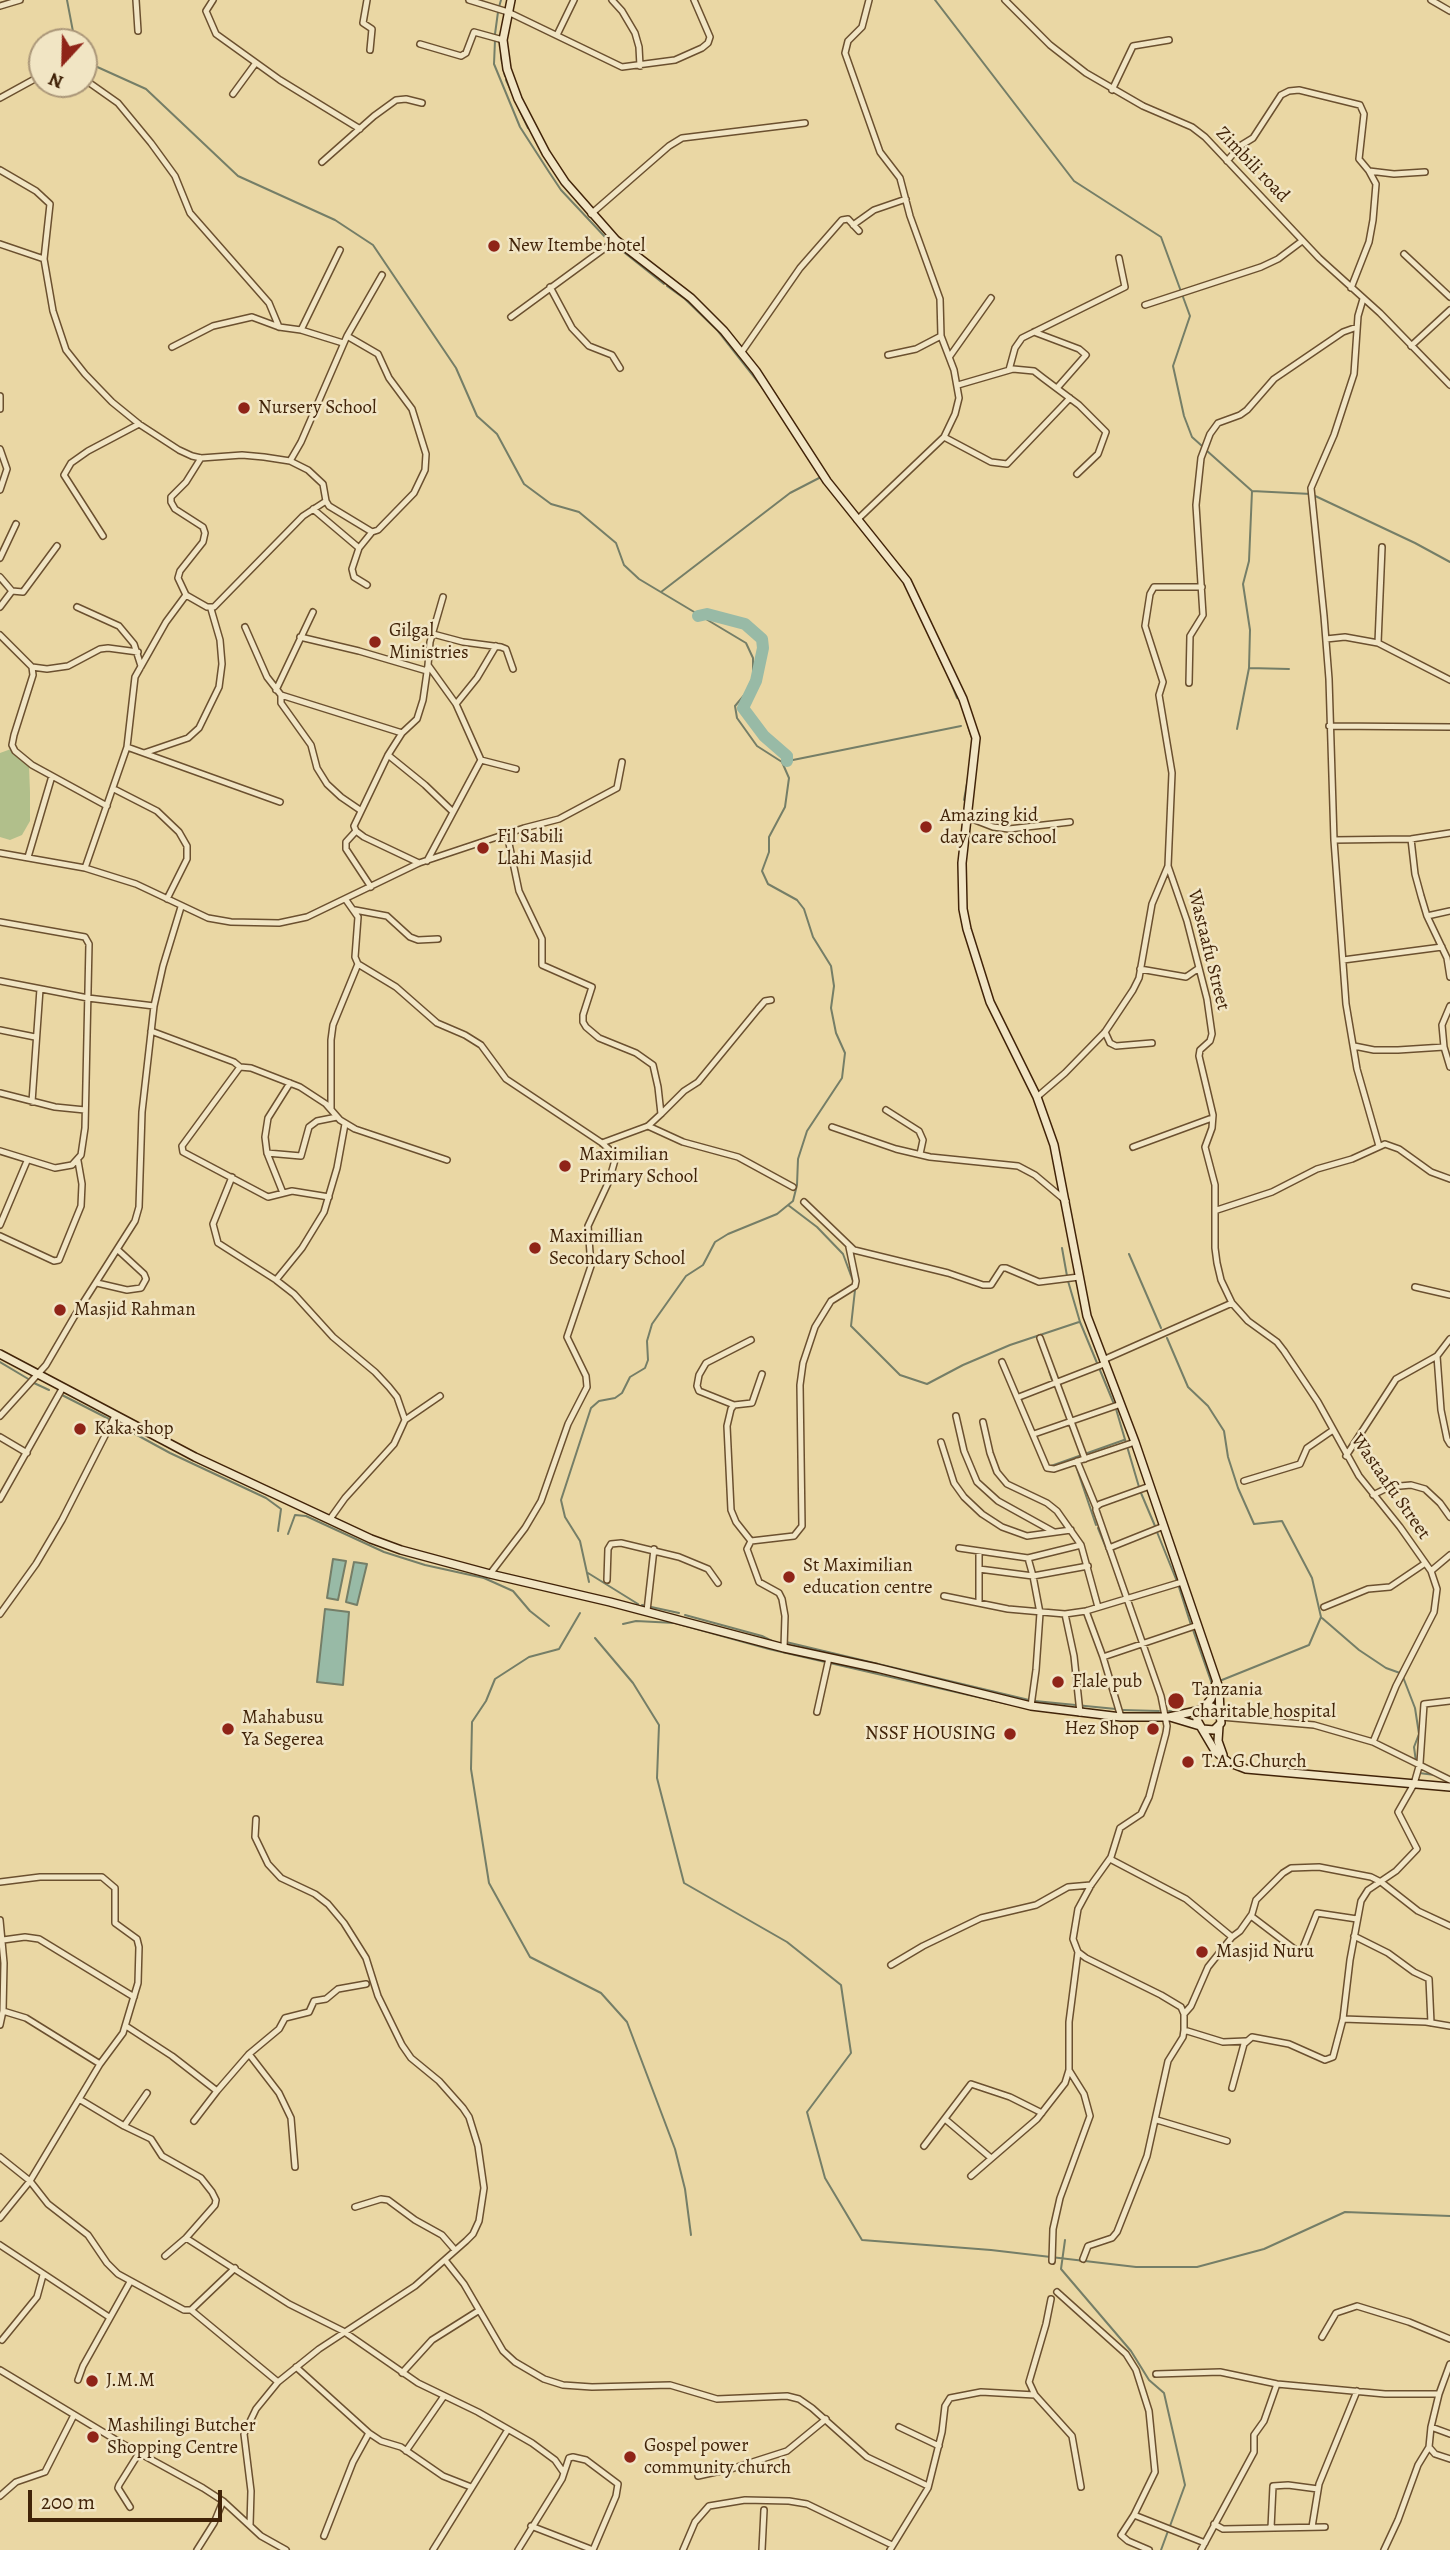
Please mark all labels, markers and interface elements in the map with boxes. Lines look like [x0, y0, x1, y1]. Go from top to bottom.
north arrow [28, 28, 98, 98]
text: N [45, 66, 67, 95]
street label: Zimbili road [1210, 122, 1294, 208]
place label: New Itembe hotel [508, 235, 645, 257]
marker: New Itembe hotel [486, 238, 502, 254]
place label: Nursery School [258, 397, 377, 419]
marker: Nursery School [236, 400, 252, 416]
place label: Gilgal Ministries [389, 620, 469, 664]
marker: Gilgal Ministries [367, 634, 383, 650]
place label: Amazing kid day care school [940, 805, 1056, 849]
marker: Amazing kid day care school [918, 819, 934, 835]
place label: Fil Sabili Llahi Masjid [497, 826, 592, 870]
marker: Fil Sabili Llahi Masjid [475, 840, 491, 856]
street label: Wastaafu Street [1182, 887, 1234, 1013]
place label: Maximilian Primary School [579, 1144, 698, 1188]
marker: Maximilian Primary School [557, 1158, 573, 1174]
place label: Maximillian Secondary School [549, 1226, 685, 1270]
marker: Maximillian Secondary School [527, 1240, 543, 1256]
place label: Masjid Rahman [74, 1299, 196, 1321]
marker: Masjid Rahman [52, 1302, 68, 1318]
place label: Kaka shop [94, 1418, 174, 1440]
marker: Kaka shop [72, 1421, 88, 1437]
street label: Wastaafu Street [1345, 1430, 1435, 1544]
place label: St Maximilian education centre [803, 1555, 933, 1599]
marker: St Maximilian education centre [781, 1569, 797, 1585]
place label: Flale pub [1072, 1671, 1142, 1693]
marker: Flale pub [1050, 1674, 1066, 1690]
place label: Tanzania charitable hospital [1192, 1679, 1336, 1723]
marker: Tanzania charitable hospital [1166, 1691, 1186, 1711]
place label: Mahabusu Ya Segerea [242, 1707, 324, 1751]
place label: Hez Shop [1065, 1718, 1139, 1740]
marker: Mahabusu Ya Segerea [220, 1721, 236, 1737]
marker: Hez Shop [1145, 1721, 1161, 1737]
place label: NSSF HOUSING [865, 1723, 996, 1745]
marker: NSSF HOUSING [1002, 1726, 1018, 1742]
place label: T.A.G Church [1202, 1751, 1307, 1773]
marker: T.A.G Church [1180, 1754, 1196, 1770]
place label: Masjid Nuru [1216, 1941, 1314, 1963]
marker: Masjid Nuru [1194, 1944, 1210, 1960]
place label: J.M.M [106, 2370, 155, 2392]
marker: J.M.M [84, 2373, 100, 2389]
place label: Mashilingi Butcher Shopping Centre [107, 2415, 256, 2459]
marker: Mashilingi Butcher Shopping Centre [85, 2429, 101, 2445]
place label: Gospel power community church [644, 2435, 791, 2479]
marker: Gospel power community church [622, 2449, 638, 2465]
scale bar [32, 2476, 226, 2520]
text: 200 m [41, 2488, 95, 2516]

